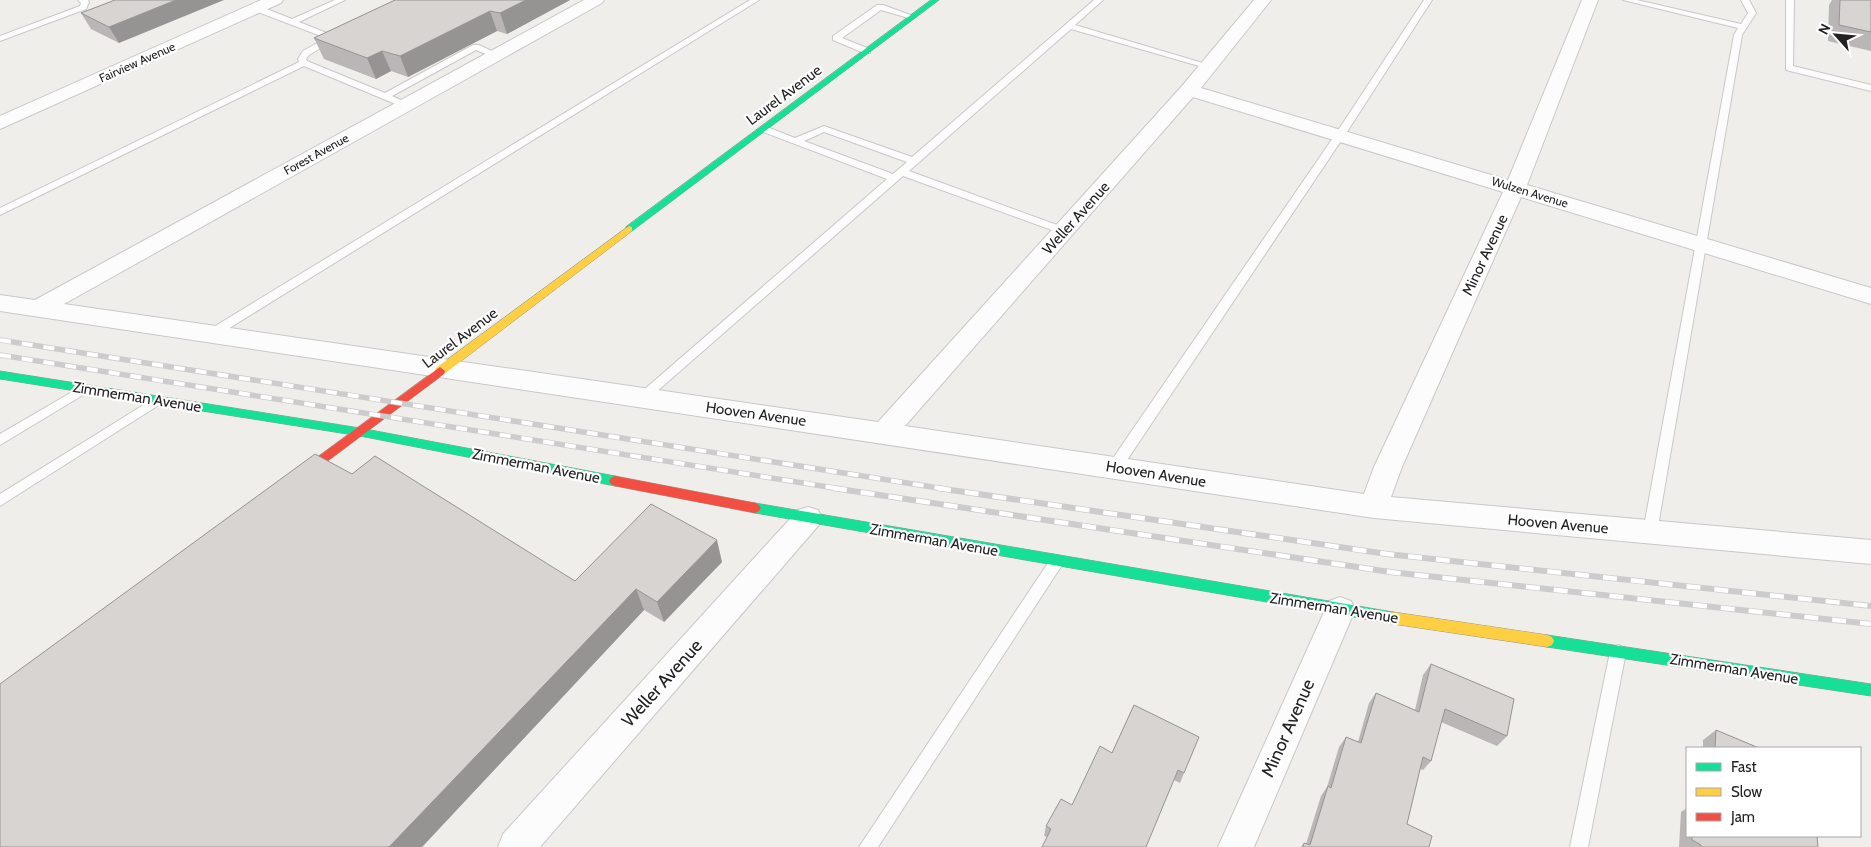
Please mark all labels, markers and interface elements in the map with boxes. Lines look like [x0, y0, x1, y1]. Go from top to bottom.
north arrow [1811, 10, 1861, 60]
text: N [1814, 21, 1835, 38]
street label: Fairview Avenue [97, 39, 177, 85]
street label: Laurel Avenue [743, 61, 825, 129]
street label: Forest Avenue [281, 130, 351, 178]
street label: Wulzen Avenue [1490, 173, 1570, 211]
street label: Weller Avenue [1039, 178, 1114, 258]
street label: Minor Avenue [1458, 211, 1512, 298]
street label: Laurel Avenue [419, 304, 501, 372]
street label: Zimmerman Avenue [72, 378, 203, 416]
street label: Hooven Avenue [705, 398, 808, 430]
street label: Zimmerman Avenue [471, 445, 602, 487]
street label: Hooven Avenue [1105, 457, 1208, 491]
street label: Hooven Avenue [1507, 511, 1609, 537]
street label: Zimmerman Avenue [869, 520, 1000, 560]
street label: Zimmerman Avenue [1269, 589, 1400, 627]
street label: Weller Avenue [617, 635, 707, 731]
street label: Zimmerman Avenue [1669, 650, 1800, 688]
street label: Minor Avenue [1257, 676, 1319, 780]
legend [1686, 747, 1861, 837]
text: Fast [1731, 758, 1756, 776]
text: Slow [1731, 783, 1762, 801]
text: Jam [1730, 808, 1755, 826]

